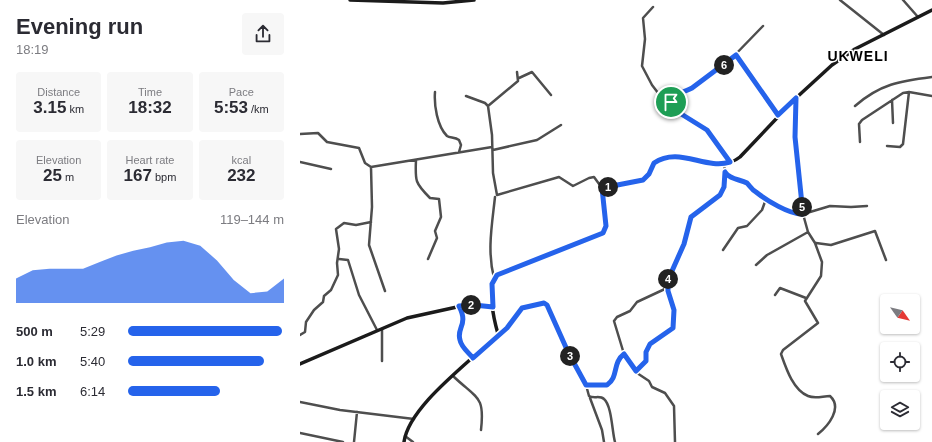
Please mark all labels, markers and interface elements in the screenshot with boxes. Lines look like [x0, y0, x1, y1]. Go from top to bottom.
button: share [242, 13, 284, 55]
text: Evening run [16, 14, 143, 39]
text: 18:19 [16, 42, 49, 57]
district label: UKWELI [827, 48, 889, 64]
pin: 6 [714, 55, 734, 75]
text: 6 [721, 59, 727, 71]
pin [654, 85, 688, 119]
text: Distance [37, 86, 80, 98]
text: Time [138, 86, 162, 98]
text: Pace [229, 86, 254, 98]
icon: arrive [660, 91, 682, 113]
text: 3.15 [33, 98, 66, 117]
text: 18:32 [128, 98, 172, 117]
text: 5:53 [214, 98, 248, 117]
text: km [66, 103, 84, 115]
text: /km [248, 103, 269, 115]
text: Elevation [36, 154, 81, 166]
text: Heart rate [126, 154, 174, 166]
text: kcal [232, 154, 251, 166]
text: 25 [43, 166, 62, 185]
text: 167 [124, 166, 152, 185]
text: 232 [227, 166, 256, 185]
text: m [62, 171, 74, 183]
text: bpm [152, 171, 176, 183]
pin: 1 [598, 177, 618, 197]
text: 1 [605, 181, 611, 193]
pin: 5 [792, 197, 812, 217]
text: 5 [799, 201, 805, 213]
text: Elevation [16, 212, 69, 227]
text: 119–144 m [220, 212, 284, 227]
pin: 4 [658, 269, 678, 289]
text: 4 [665, 273, 671, 285]
north arrow [880, 294, 920, 334]
map controls [880, 294, 920, 430]
pin: 2 [461, 295, 481, 315]
text: 2 [468, 299, 474, 311]
text: 500 m [16, 324, 53, 339]
text: 5:29 [80, 324, 105, 339]
button: locate [880, 342, 920, 382]
pin: 3 [560, 346, 580, 366]
text: 3 [567, 350, 573, 362]
text: 1.0 km [16, 354, 56, 369]
text: 5:40 [80, 354, 105, 369]
text: 1.5 km [16, 384, 56, 399]
text: 6:14 [80, 384, 105, 399]
button: layers [880, 390, 920, 430]

